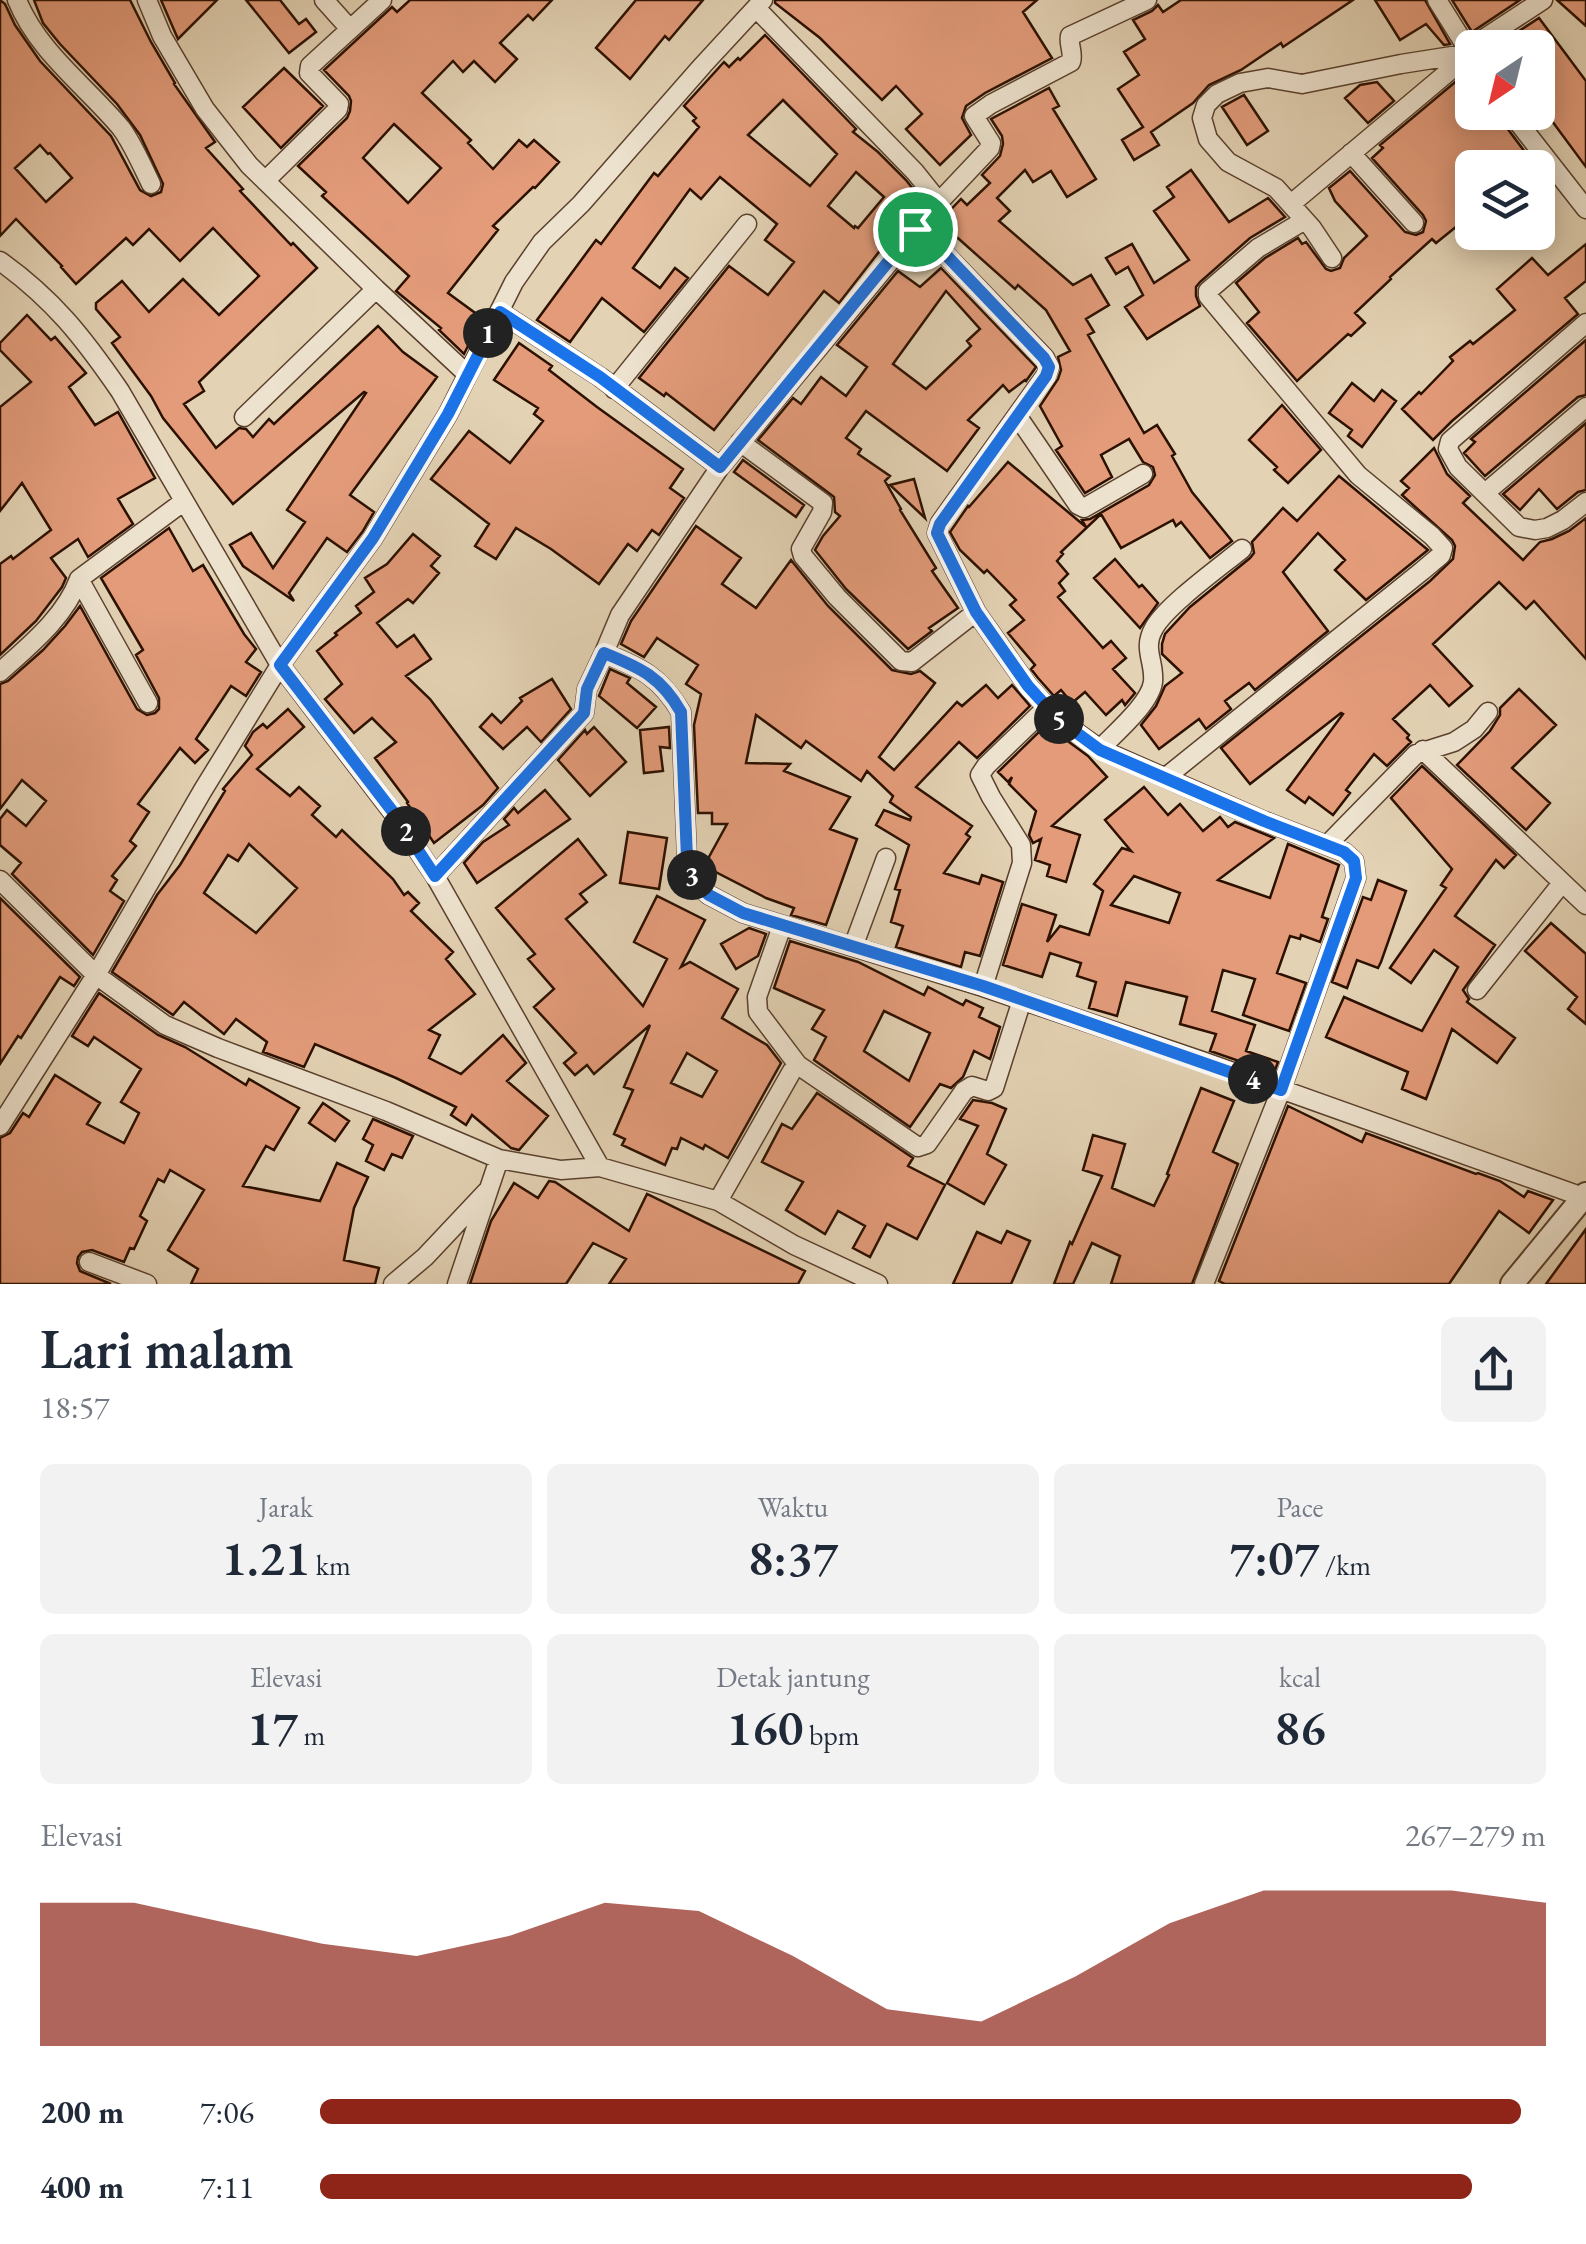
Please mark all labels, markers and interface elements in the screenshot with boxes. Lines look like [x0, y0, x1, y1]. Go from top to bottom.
north arrow [1455, 30, 1555, 130]
map controls [1455, 30, 1555, 250]
button: layers [1455, 150, 1555, 250]
pin [873, 187, 958, 272]
icon: arrive [888, 202, 943, 257]
pin: 1 [463, 308, 513, 358]
text: 1 [481, 315, 495, 351]
pin: 5 [1034, 694, 1084, 744]
text: 5 [1052, 701, 1066, 737]
pin: 2 [381, 806, 431, 856]
text: 2 [399, 813, 413, 849]
pin: 3 [667, 850, 717, 900]
text: 3 [685, 857, 699, 893]
pin: 4 [1228, 1054, 1278, 1104]
text: 4 [1246, 1061, 1260, 1097]
text: Lari malam [40, 1313, 294, 1384]
button: share [1441, 1317, 1546, 1422]
text: 18:57 [40, 1386, 109, 1428]
text: Jarak [259, 1489, 313, 1525]
text: Waktu [758, 1489, 828, 1525]
text: Pace [1277, 1489, 1323, 1525]
text: 1.21 [221, 1525, 310, 1590]
text: 8:37 [748, 1525, 838, 1590]
text: 7:07 [1229, 1525, 1319, 1590]
text: km [310, 1547, 351, 1583]
text: /km [1319, 1547, 1371, 1583]
text: Elevasi [250, 1659, 322, 1695]
text: Detak jantung [716, 1659, 870, 1695]
text: kcal [1279, 1659, 1321, 1695]
text: 17 [247, 1695, 298, 1760]
text: 160 [726, 1695, 803, 1760]
text: 86 [1274, 1695, 1326, 1760]
text: m [298, 1717, 325, 1753]
text: bpm [803, 1717, 860, 1753]
text: Elevasi [40, 1814, 123, 1856]
text: 267–279 m [1405, 1814, 1546, 1856]
text: 200 m [40, 2091, 124, 2133]
text: 7:06 [200, 2091, 254, 2133]
text: 400 m [40, 2166, 124, 2208]
text: 7:11 [200, 2166, 254, 2208]

